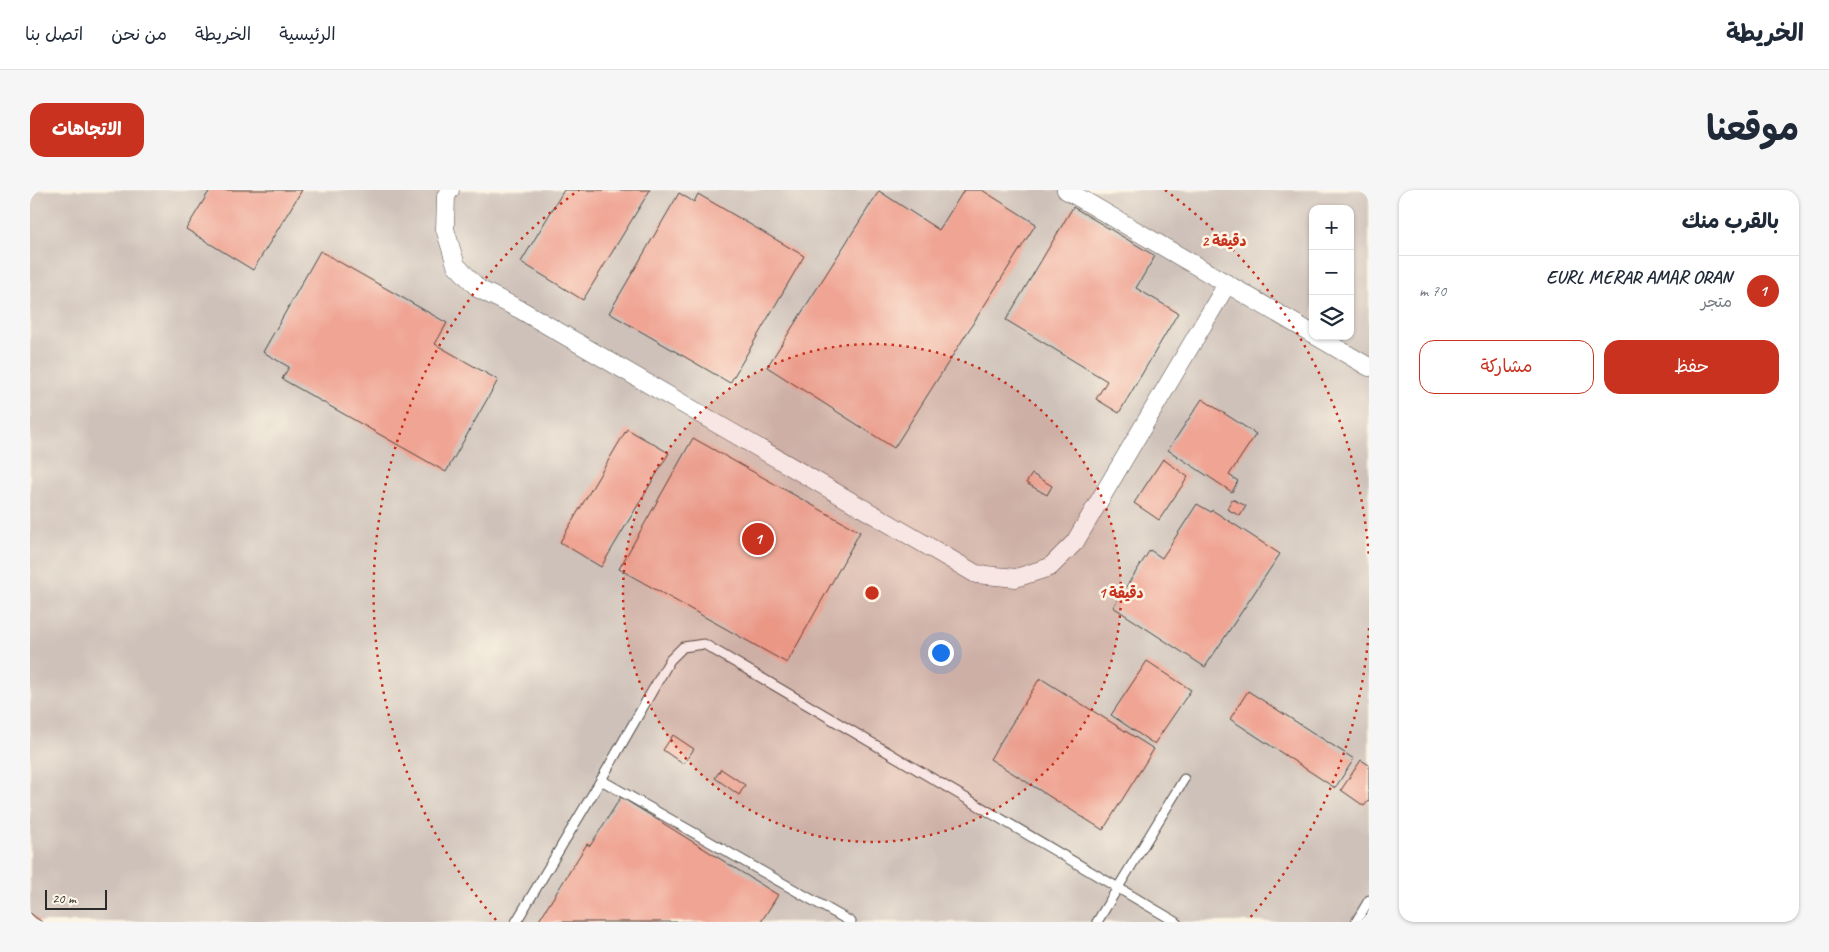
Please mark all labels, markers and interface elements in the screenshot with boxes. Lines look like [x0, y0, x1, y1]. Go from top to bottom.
text: الخريطة [1726, 18, 1804, 48]
text: اتصل بنا [25, 23, 83, 45]
text: من نحن [111, 23, 167, 45]
text: الخريطة [195, 23, 251, 45]
text: الرئيسية [279, 23, 336, 45]
button: الاتجاهات [30, 103, 144, 157]
text: موقعنا [1706, 106, 1799, 151]
map controls [1309, 205, 1354, 340]
button: + [1309, 205, 1354, 250]
text: بالقرب منك [1682, 208, 1779, 234]
text: 2 دقيقة [1202, 232, 1247, 251]
button: − [1309, 250, 1354, 295]
text: EURL MERAR AMAR ORAN [1546, 265, 1732, 289]
text: 70 m [1419, 281, 1446, 301]
text: 1 [1759, 281, 1767, 301]
text: متجر [1701, 292, 1732, 312]
button: layers [1309, 295, 1354, 340]
button: مشاركة [1419, 340, 1594, 394]
button: حفظ [1604, 340, 1779, 394]
pin: 1 [742, 520, 774, 558]
centre of rings [863, 584, 881, 602]
text: 1 دقيقة [1099, 584, 1144, 603]
your location [928, 640, 954, 666]
scale bar [45, 887, 108, 910]
text: 20 m [52, 890, 76, 907]

